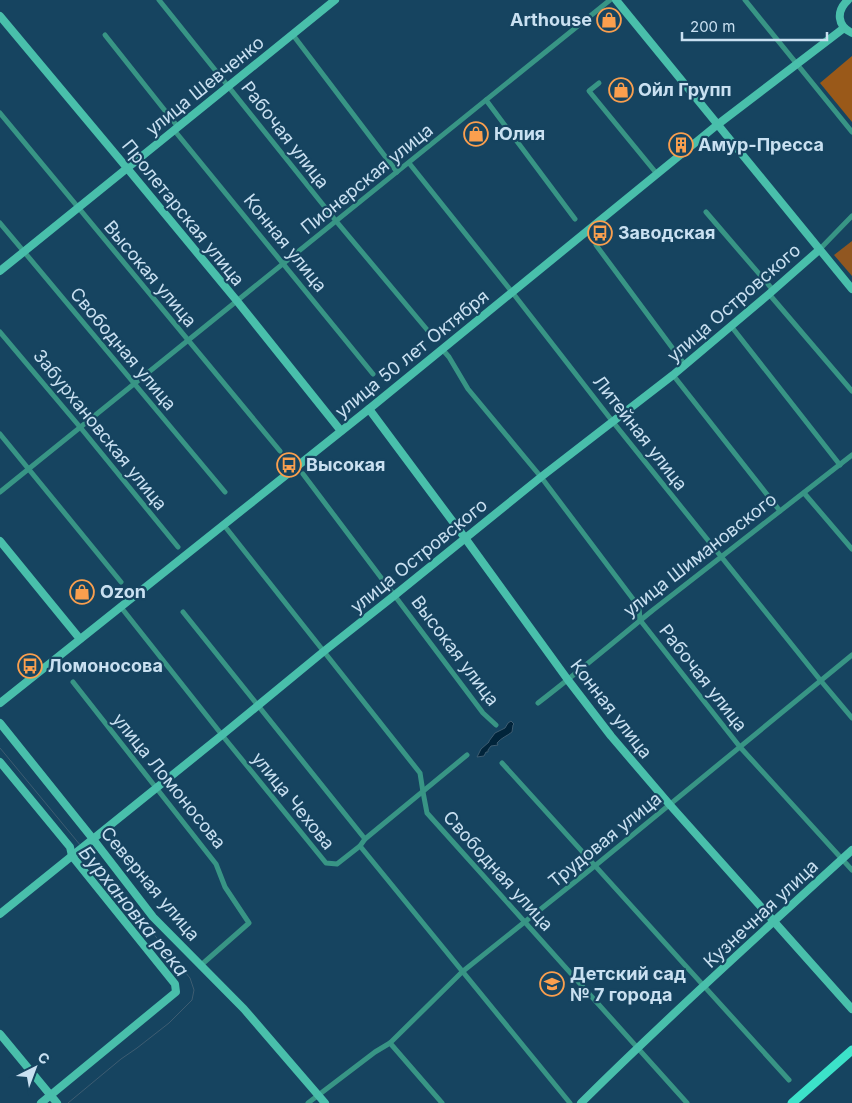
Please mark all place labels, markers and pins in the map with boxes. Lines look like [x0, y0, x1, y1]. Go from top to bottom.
shop icon: Arthouse [596, 7, 622, 33]
place label: Arthouse [510, 9, 592, 30]
shop icon: Ойл Групп [608, 77, 634, 103]
place label: Ойл Групп [638, 79, 732, 100]
shop icon: Юлия [463, 121, 489, 147]
place label: Юлия [494, 123, 545, 144]
building icon: Амур-Пресса [668, 132, 694, 158]
place label: Амур-Пресса [698, 134, 824, 155]
bus stop icon: Заводская [587, 220, 613, 246]
place label: Заводская [618, 222, 715, 243]
bus stop icon: Высокая [276, 452, 302, 478]
place label: Высокая [306, 454, 385, 475]
shop icon: Ozon [69, 579, 95, 605]
place label: Ozon [100, 581, 146, 602]
bus stop icon: Ломоносова [17, 653, 43, 679]
place label: Ломоносова [48, 655, 163, 676]
place label: Детский сад № 7 города [570, 963, 686, 1005]
school or university icon: Детский сад № 7 города [539, 971, 565, 997]

